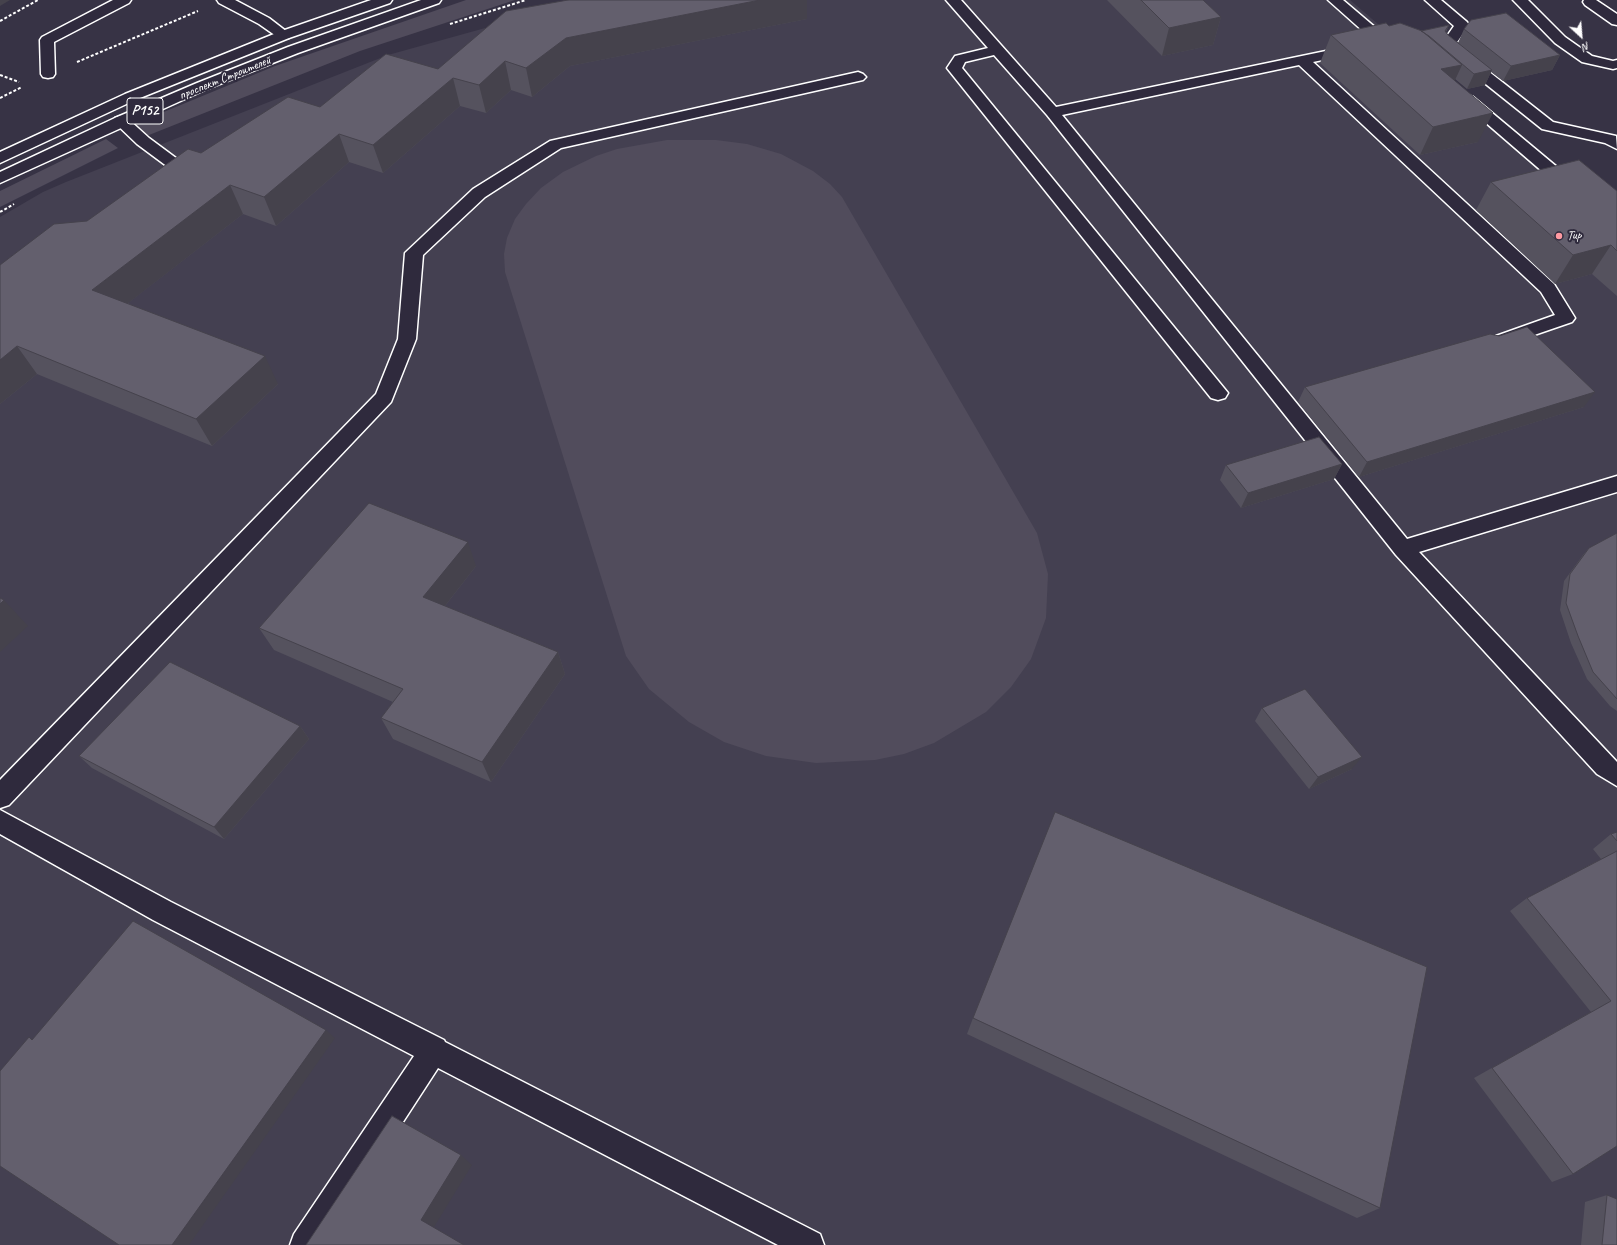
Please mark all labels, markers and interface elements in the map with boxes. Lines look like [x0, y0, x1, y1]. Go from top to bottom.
north arrow [1561, 16, 1601, 56]
text: N [1580, 39, 1592, 55]
street label: проспект Строителей [177, 52, 273, 104]
road number: Р152 [127, 98, 163, 124]
place label: Тир [1567, 228, 1581, 244]
marker: Тир [1554, 231, 1564, 241]

